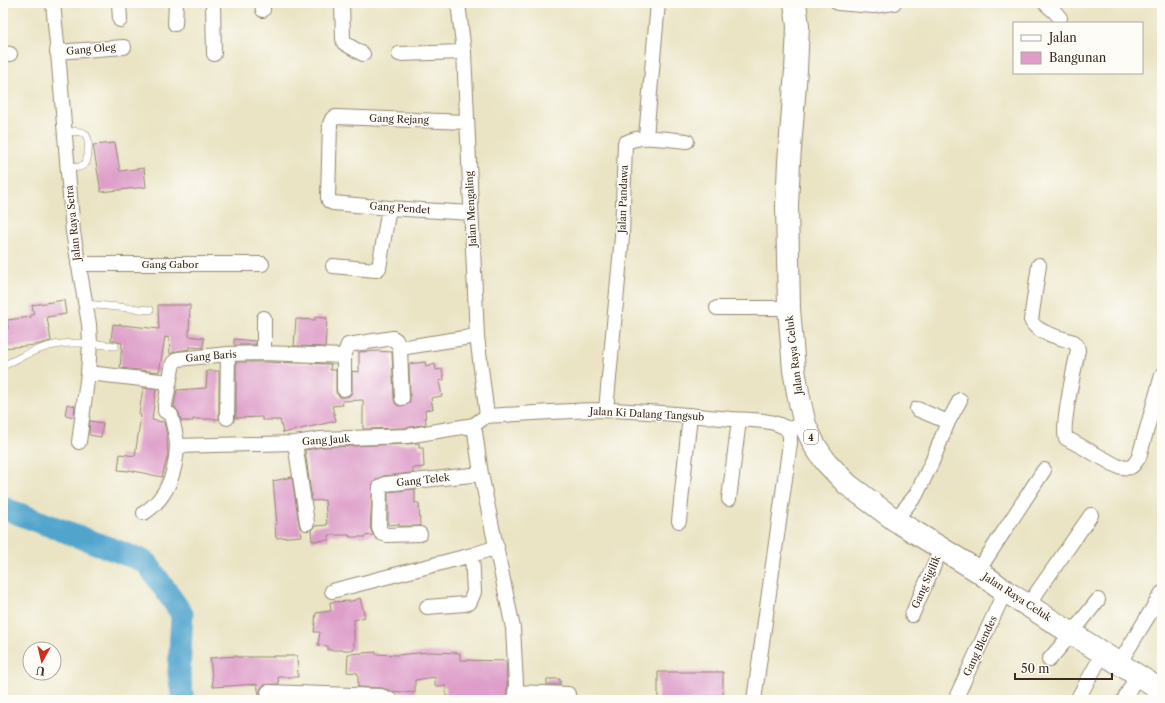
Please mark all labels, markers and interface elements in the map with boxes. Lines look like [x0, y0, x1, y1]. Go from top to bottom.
legend [1013, 22, 1143, 74]
text: Jalan [1047, 30, 1077, 45]
street label: Gang Oleg [66, 40, 117, 58]
text: Bangunan [1049, 50, 1107, 65]
street label: Gang Rejang [369, 111, 430, 127]
street label: Jalan Pandawa [615, 164, 631, 235]
street label: Jalan Mengaling [462, 170, 480, 249]
street label: Jalan Raya Setra [62, 184, 84, 263]
street label: Gang Pendet [369, 199, 431, 217]
street label: Gang Gabor [141, 258, 199, 271]
street label: Jalan Raya Celuk [783, 314, 806, 397]
street label: Gang Baris [185, 347, 237, 365]
street label: Jalan Ki Dalang Tangsub [587, 404, 705, 423]
road number: 4 [804, 430, 818, 444]
street label: Gang Jauk [302, 432, 352, 448]
street label: Gang Telek [396, 471, 452, 489]
street label: Gang Sigilik [909, 552, 944, 611]
street label: Jalan Raya Celuk [978, 569, 1055, 625]
street label: Gang Blendes [960, 614, 1000, 678]
north arrow [22, 641, 62, 681]
scale bar [1015, 655, 1112, 681]
text: 50 m [1021, 661, 1050, 676]
text: U [35, 663, 46, 678]

